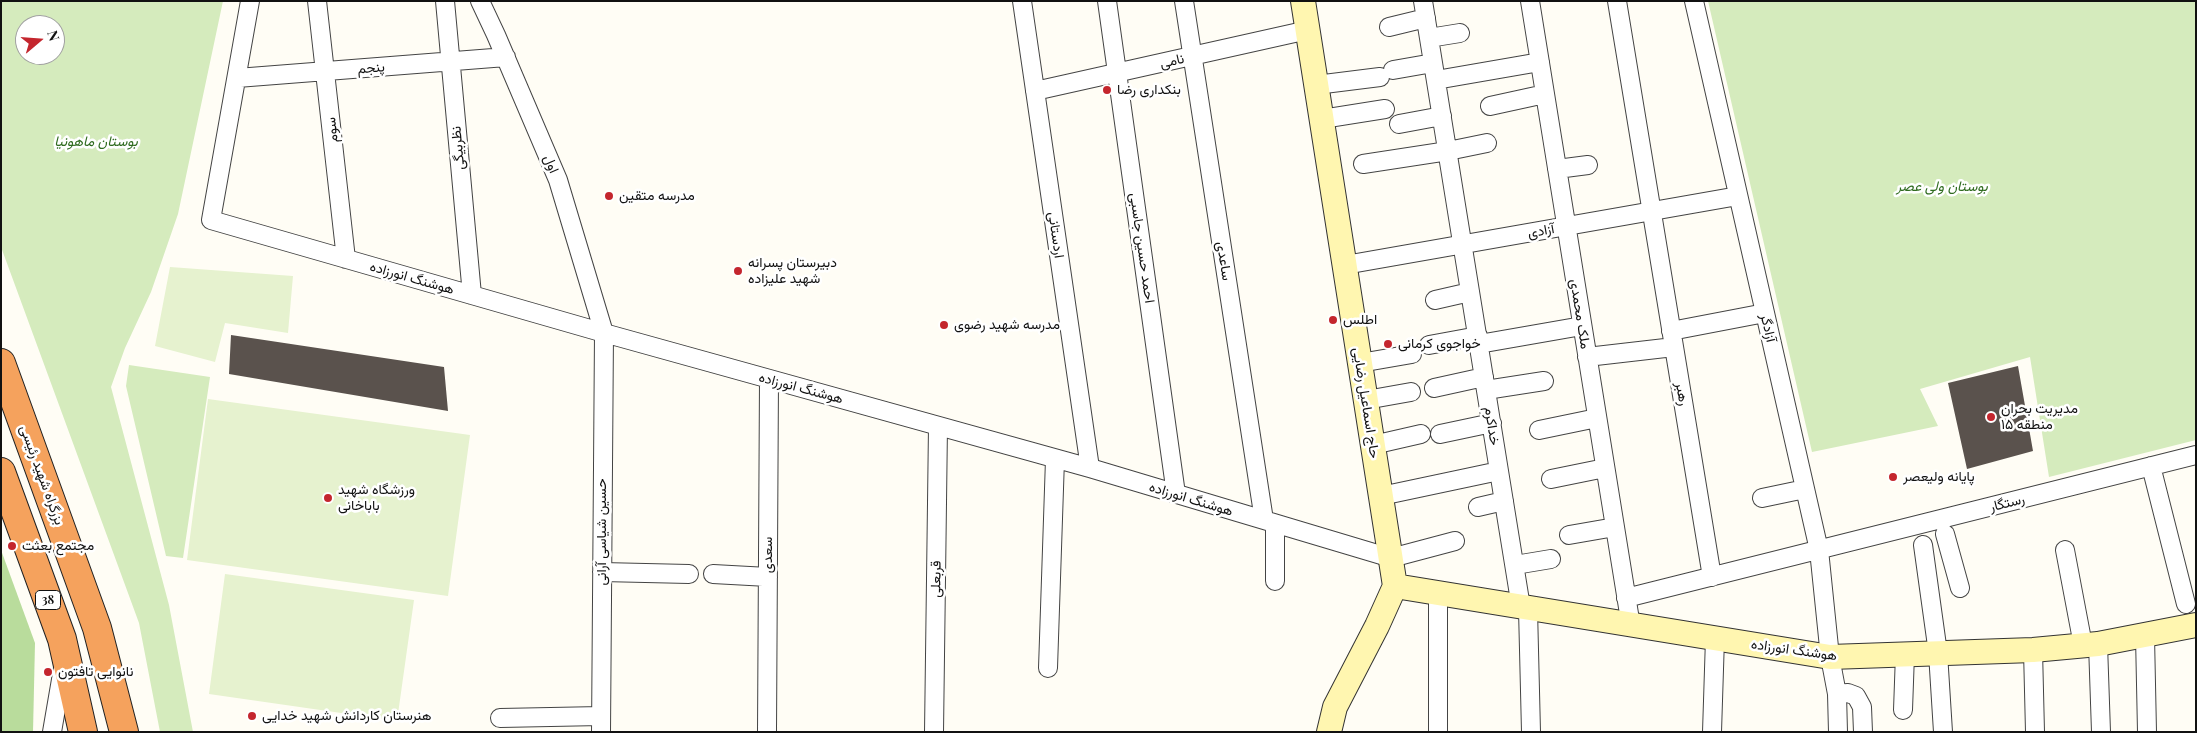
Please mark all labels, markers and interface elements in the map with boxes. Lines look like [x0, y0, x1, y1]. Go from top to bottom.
north arrow [15, 15, 65, 65]
text: N [43, 28, 64, 43]
street label: نامی [1158, 50, 1186, 72]
street label: پنجم [357, 58, 385, 78]
place label: بنکداری رضا [1117, 82, 1181, 98]
marker: بنکداری رضا [1101, 84, 1113, 96]
street label: سوم [322, 116, 342, 144]
street label: نظربیگی [448, 125, 468, 171]
park label: بوستان ماهونیا [54, 134, 138, 150]
street label: اول [540, 152, 562, 176]
park label: بوستان ولی عصر [1896, 179, 1988, 195]
place label: مدرسه متقین [619, 188, 695, 204]
marker: مدرسه متقین [603, 190, 615, 202]
street label: احمد حسین جاسبی [1126, 192, 1158, 304]
street label: اردستانی [1044, 211, 1068, 259]
street label: آزادی [1526, 220, 1556, 242]
street label: ساعدی [1213, 240, 1235, 282]
place label: دبیرستان پسرانه شهید علیزاده [748, 255, 837, 288]
street label: هوشنگ انورزاده [368, 258, 456, 298]
marker: دبیرستان پسرانه شهید علیزاده [732, 265, 744, 277]
street label: ملک محمدی [1566, 278, 1594, 350]
place label: اطلس [1343, 312, 1377, 328]
street label: آزادگر [1757, 312, 1779, 344]
marker: اطلس [1327, 314, 1339, 326]
place label: مدرسه شهید رضوی [954, 317, 1060, 333]
marker: مدرسه شهید رضوی [938, 319, 950, 331]
place label: خواجوی کرمانی [1398, 336, 1481, 352]
marker: خواجوی کرمانی [1382, 338, 1394, 350]
street label: حاج اسماعیل رضایی [1349, 346, 1383, 460]
street label: هوشنگ انورزاده [757, 369, 845, 407]
street label: رهبر [1672, 381, 1692, 407]
place label: مدیریت بحران منطقه ۱۵ [2001, 401, 2078, 434]
street label: خداکرم [1481, 405, 1503, 447]
marker: مدیریت بحران منطقه ۱۵ [1985, 411, 1997, 423]
street label: بزرگراه شهید رئیسی [16, 423, 68, 527]
place label: پایانه ولیعصر [1903, 469, 1975, 485]
marker: پایانه ولیعصر [1887, 471, 1899, 483]
street label: حسین شیاسی آرانی [594, 478, 610, 586]
street label: هوشنگ انورزاده [1147, 478, 1235, 520]
place label: ورزشگاه شهید باباخانی [338, 482, 415, 514]
street label: رستگار [1988, 491, 2026, 515]
marker: ورزشگاه شهید باباخانی [322, 492, 334, 504]
street label: سعدی [760, 537, 776, 573]
place label: مجتمع بعثت [22, 538, 94, 554]
marker: مجتمع بعثت [6, 540, 18, 552]
street label: قربعلی [927, 560, 945, 598]
road number: 38 [36, 590, 60, 610]
street label: هوشنگ انورزاده [1750, 636, 1838, 664]
place label: نانوایی تافتون [58, 664, 133, 680]
marker: نانوایی تافتون [42, 666, 54, 678]
place label: هنرستان کاردانش شهید خدایی [262, 708, 432, 724]
marker: هنرستان کاردانش شهید خدایی [246, 710, 258, 722]

